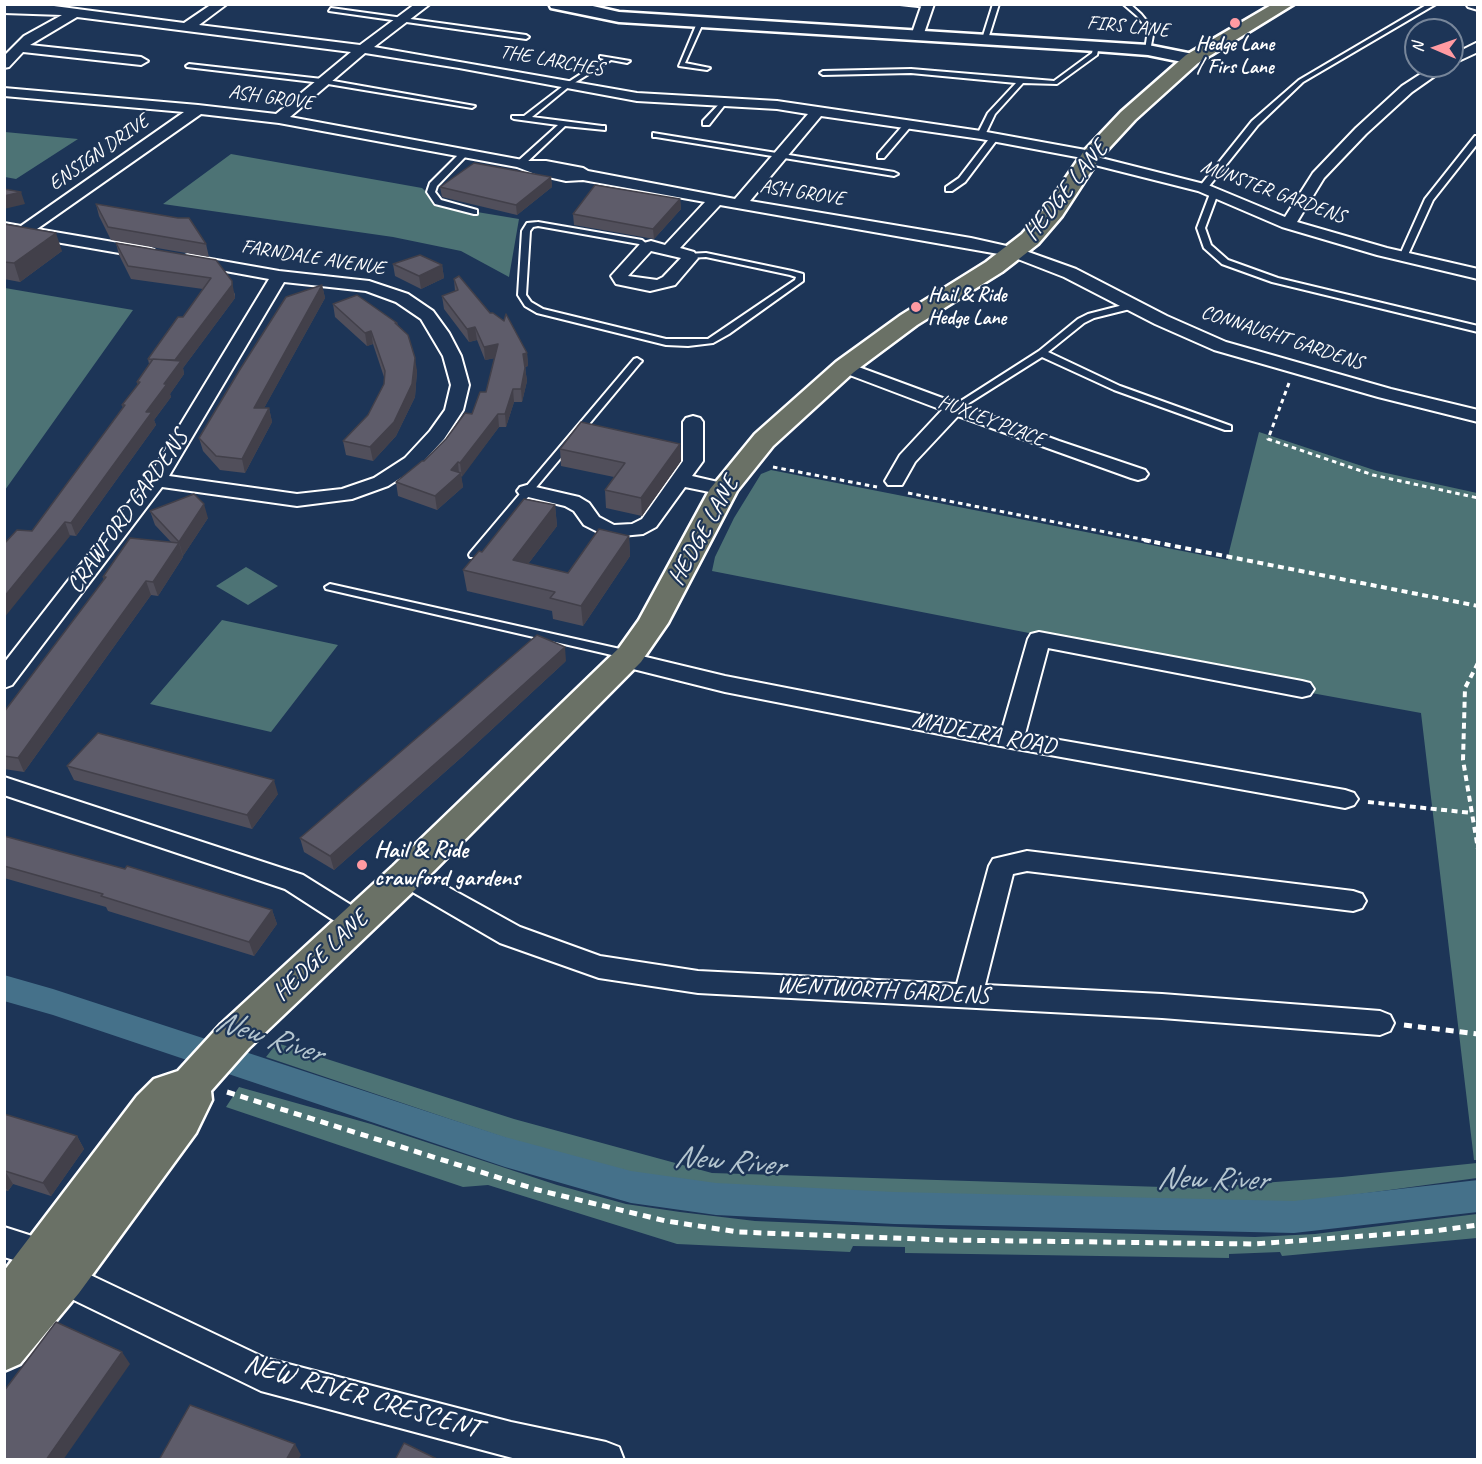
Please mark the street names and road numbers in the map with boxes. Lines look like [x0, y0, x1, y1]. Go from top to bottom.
street label: FIRS LANE [1086, 11, 1170, 43]
street label: THE LARCHES [498, 40, 606, 82]
street label: ASH GROVE [227, 80, 315, 116]
street label: ENSIGN DRIVE [44, 110, 154, 196]
street label: HEDGE LANE [1017, 135, 1115, 247]
street label: MUNSTER GARDENS [1197, 155, 1349, 229]
street label: ASH GROVE [758, 174, 846, 212]
street label: FARNDALE AVENUE [240, 235, 386, 281]
street label: CONNAUGHT GARDENS [1198, 300, 1366, 376]
street label: HUXLEY PLACE [935, 390, 1047, 452]
street label: CRAWFORD GARDENS [61, 425, 195, 599]
street label: HEDGE LANE [662, 472, 746, 590]
street label: MADEIRA ROAD [910, 706, 1058, 762]
street label: HEDGE LANE [267, 905, 375, 1007]
street label: WENTWORTH GARDENS [776, 971, 990, 1011]
street label: NEW RIVER CRESCENT [240, 1347, 484, 1447]

